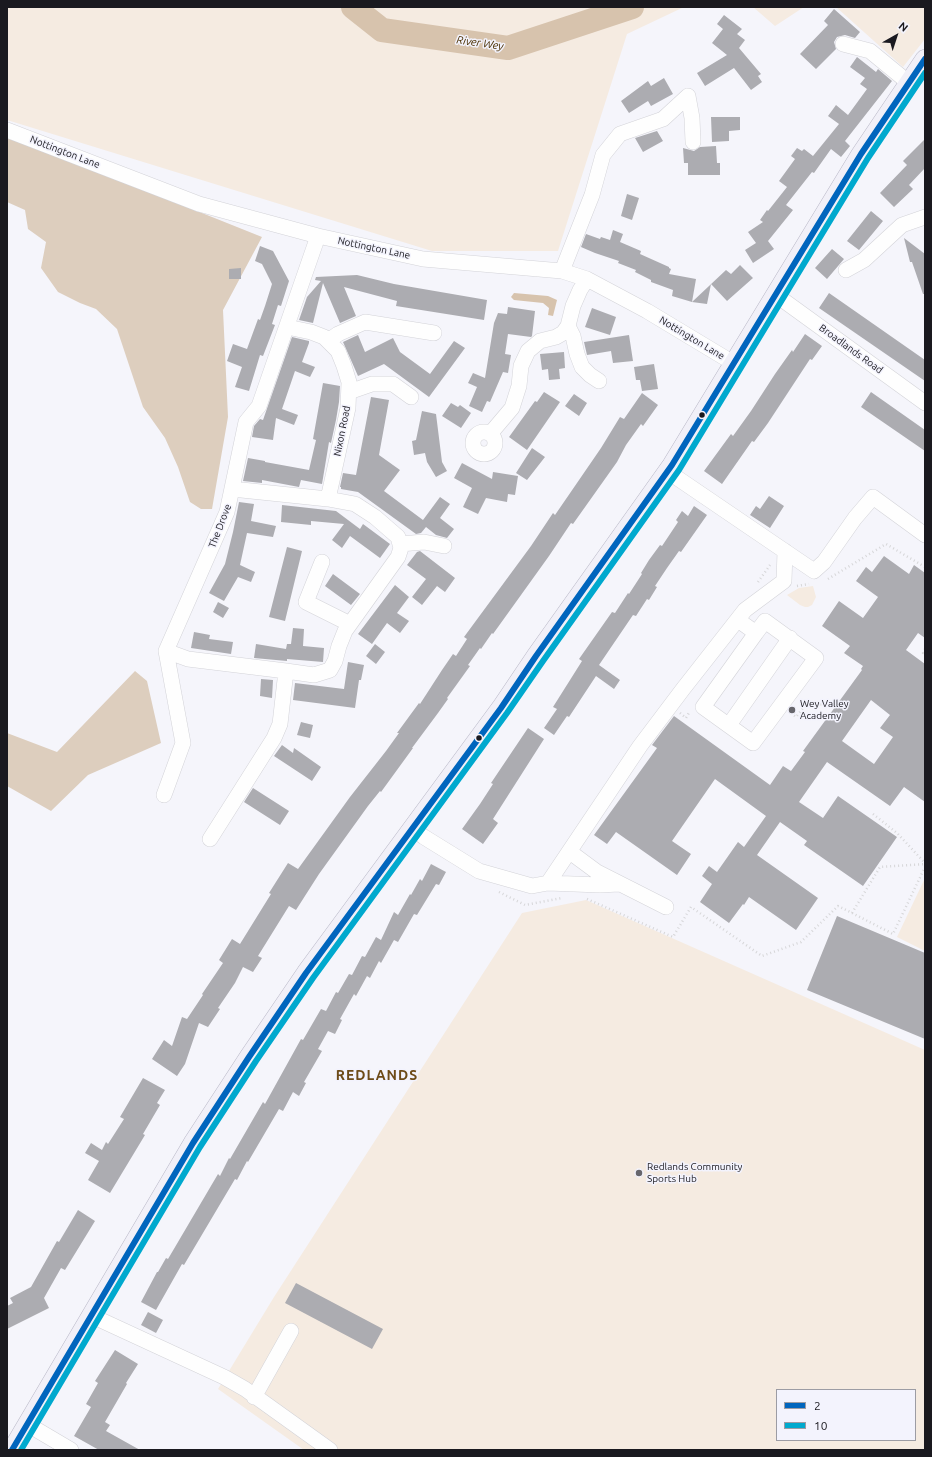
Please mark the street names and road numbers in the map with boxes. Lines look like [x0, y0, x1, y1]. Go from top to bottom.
street label: Nottington Lane [28, 133, 102, 171]
street label: Nottington Lane [337, 234, 411, 262]
street label: Nottington Lane [657, 314, 727, 362]
street label: Broadlands Road [817, 322, 885, 376]
street label: Nixon Road [331, 405, 353, 457]
street label: The Drove [206, 502, 234, 550]

